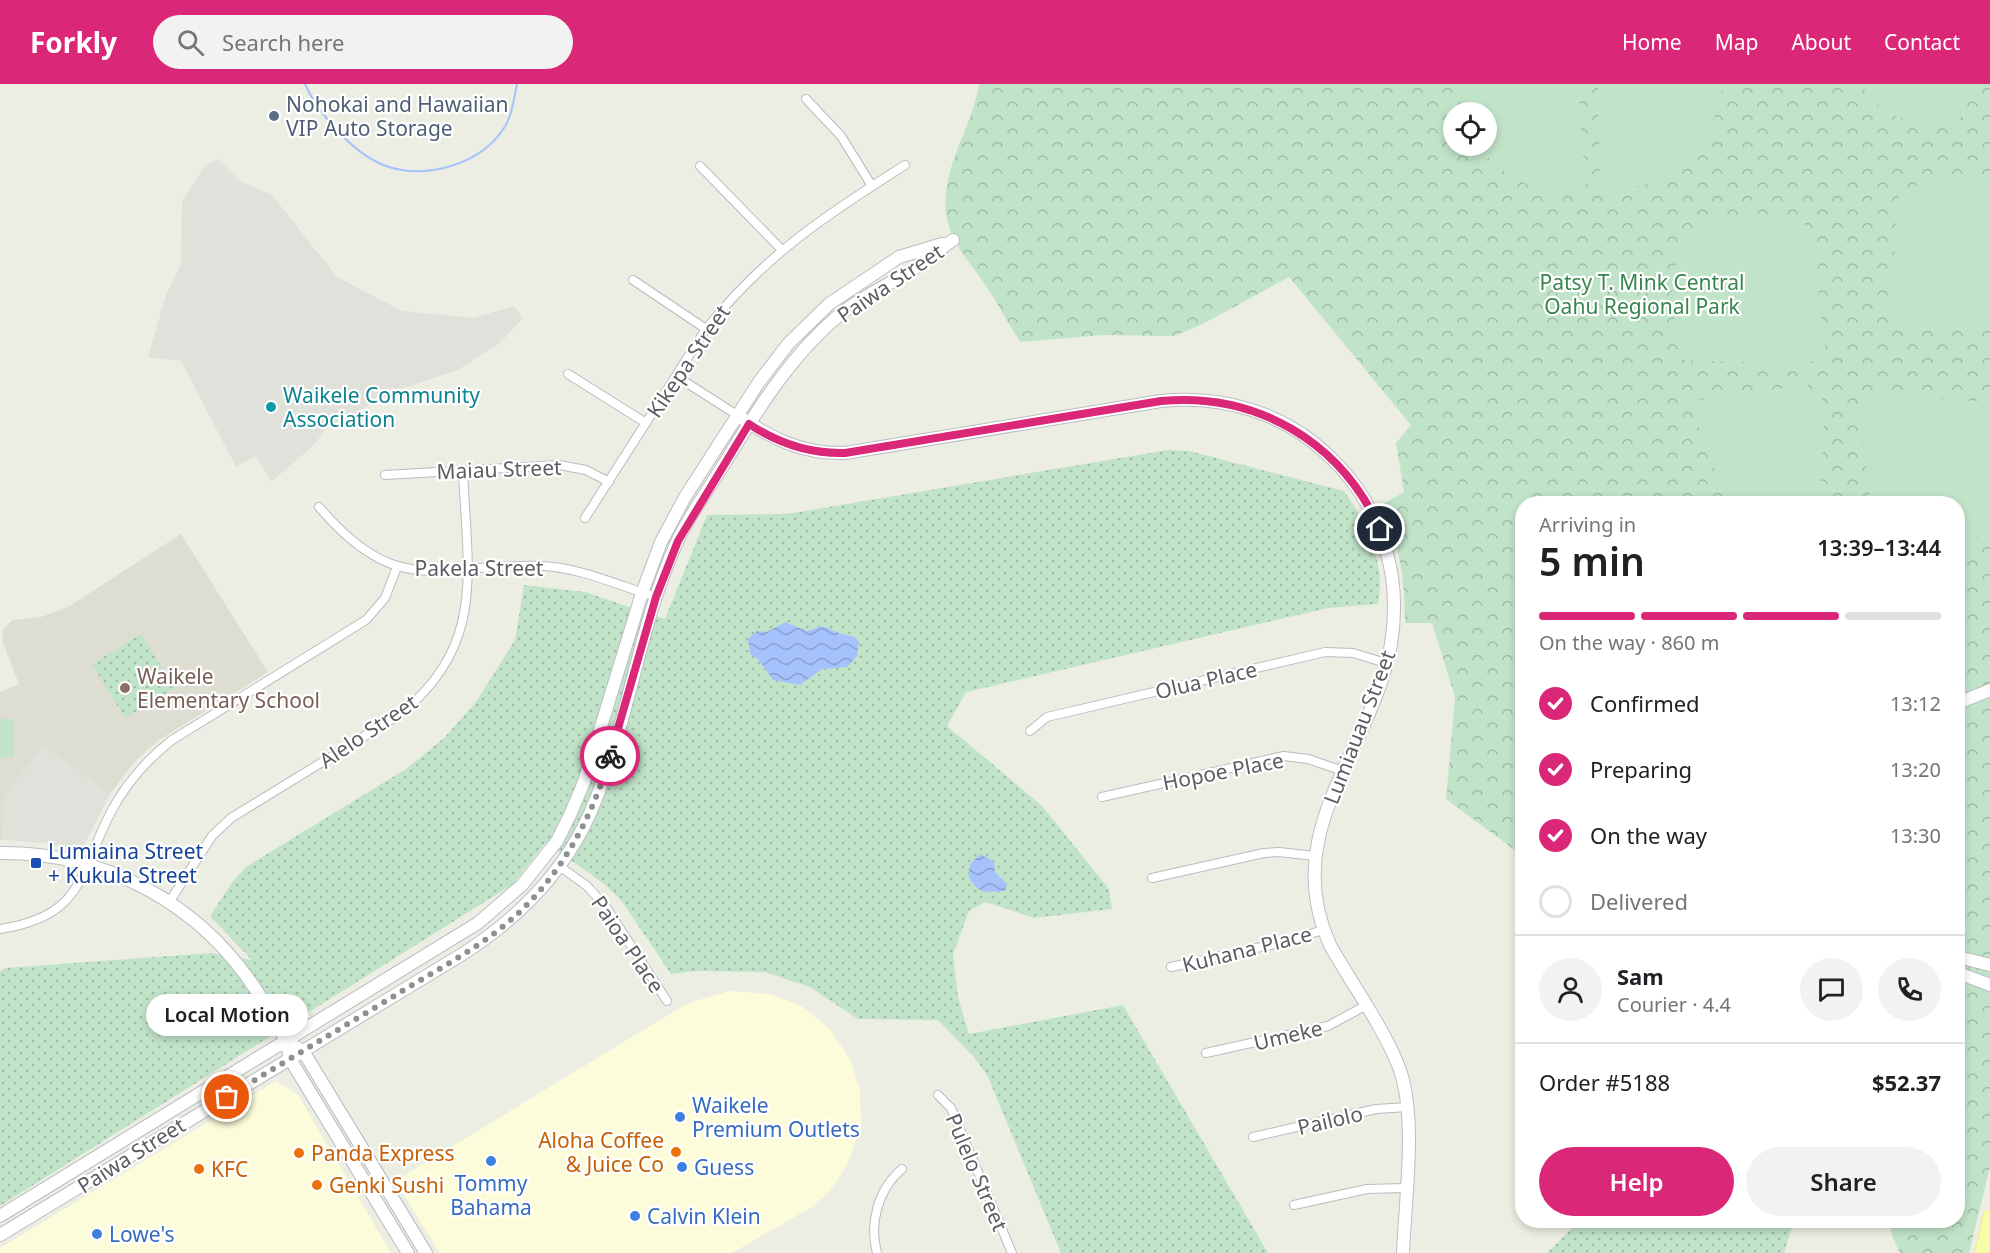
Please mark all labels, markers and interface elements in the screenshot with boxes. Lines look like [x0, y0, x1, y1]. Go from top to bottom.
search box [153, 15, 573, 69]
text: Forkly [30, 23, 117, 61]
icon: search [174, 26, 207, 59]
text: Search here [222, 27, 345, 57]
text: Home [1622, 28, 1682, 56]
text: Map [1715, 28, 1758, 56]
text: About [1791, 28, 1851, 56]
text: Contact [1884, 28, 1960, 56]
place label: Nohokai and Hawaiian VIP Auto Storage [286, 90, 509, 142]
map controls [1443, 102, 1497, 156]
button: locate [1443, 102, 1497, 156]
marker: Nohokai and Hawaiian VIP Auto Storage [267, 109, 281, 123]
street label: Paiwa Street [831, 237, 949, 329]
park label: Patsy T. Mink Central Oahu Regional Park [1539, 268, 1745, 320]
street label: Kikepa Street [640, 299, 736, 423]
place label: Waikele Community Association [283, 381, 480, 433]
marker: Waikele Community Association [264, 400, 278, 414]
street label: Maiau Street [436, 453, 562, 485]
pin [1354, 503, 1405, 554]
text: Arriving in [1539, 511, 1636, 538]
icon: home [1363, 512, 1396, 545]
text: 13:39–13:44 [1817, 532, 1941, 562]
text: 5 min [1539, 534, 1645, 587]
street label: Pakela Street [415, 554, 544, 582]
text: On the way · 860 m [1539, 629, 1719, 656]
street label: Lumiauau Street [1317, 646, 1401, 808]
street label: Olua Place [1152, 655, 1260, 705]
place label: Waikele Elementary School [137, 662, 320, 714]
marker: Waikele Elementary School [118, 681, 132, 695]
icon: check [1539, 687, 1572, 720]
street label: Alelo Street [313, 688, 423, 774]
text: Confirmed [1590, 688, 1700, 718]
text: 13:12 [1890, 690, 1941, 717]
courier [580, 726, 640, 786]
icon: bike [594, 740, 627, 773]
street label: Hopoe Place [1160, 746, 1286, 796]
icon: check [1539, 753, 1572, 786]
text: Preparing [1590, 754, 1692, 784]
text: 13:20 [1890, 756, 1941, 783]
icon: check [1539, 819, 1572, 852]
text: On the way [1590, 820, 1707, 850]
text: 13:30 [1890, 822, 1941, 849]
place label: Lumiaina Street + Kukula Street [48, 837, 204, 889]
marker: Lumiaina Street + Kukula Street [29, 856, 43, 870]
text: Delivered [1590, 886, 1688, 916]
street label: Paioa Place [585, 890, 671, 998]
street label: Kuhana Place [1179, 919, 1315, 979]
button: person [1539, 958, 1602, 1021]
button: chat [1800, 958, 1863, 1021]
button: phone [1878, 958, 1941, 1021]
text: Sam [1617, 961, 1664, 991]
text: Courier · 4.4 [1617, 991, 1731, 1018]
callout: Local Motion [146, 995, 308, 1037]
text: Local Motion [164, 1001, 290, 1028]
street label: Umeke [1251, 1013, 1325, 1057]
text: Order #5188 [1539, 1067, 1670, 1097]
text: $52.37 [1872, 1067, 1941, 1097]
pin [201, 1071, 252, 1122]
icon: bag [210, 1080, 243, 1113]
place label: Waikele Premium Outlets [692, 1091, 860, 1143]
street label: Pailolo [1295, 1099, 1365, 1141]
street label: Pulelo Street [940, 1109, 1015, 1235]
marker: Waikele Premium Outlets [673, 1110, 687, 1124]
street label: Paiwa Street [72, 1111, 191, 1199]
place label: Aloha Coffee & Juice Co [538, 1126, 664, 1178]
place label: Panda Express [311, 1139, 455, 1167]
marker: Aloha Coffee & Juice Co [669, 1145, 683, 1159]
marker: Panda Express [292, 1146, 306, 1160]
button: Help [1539, 1147, 1734, 1216]
button: Share [1746, 1147, 1941, 1216]
place label: Guess [694, 1153, 754, 1181]
marker: Tommy Bahama [484, 1154, 498, 1168]
place label: KFC [211, 1155, 248, 1183]
marker: Guess [675, 1160, 689, 1174]
marker: KFC [192, 1162, 206, 1176]
place label: Tommy Bahama [450, 1169, 532, 1221]
place label: Genki Sushi [329, 1171, 444, 1199]
marker: Genki Sushi [310, 1178, 324, 1192]
place label: Calvin Klein [647, 1202, 761, 1230]
marker: Calvin Klein [628, 1209, 642, 1223]
place label: Lowe's [109, 1220, 175, 1248]
marker: Lowe's [90, 1227, 104, 1241]

